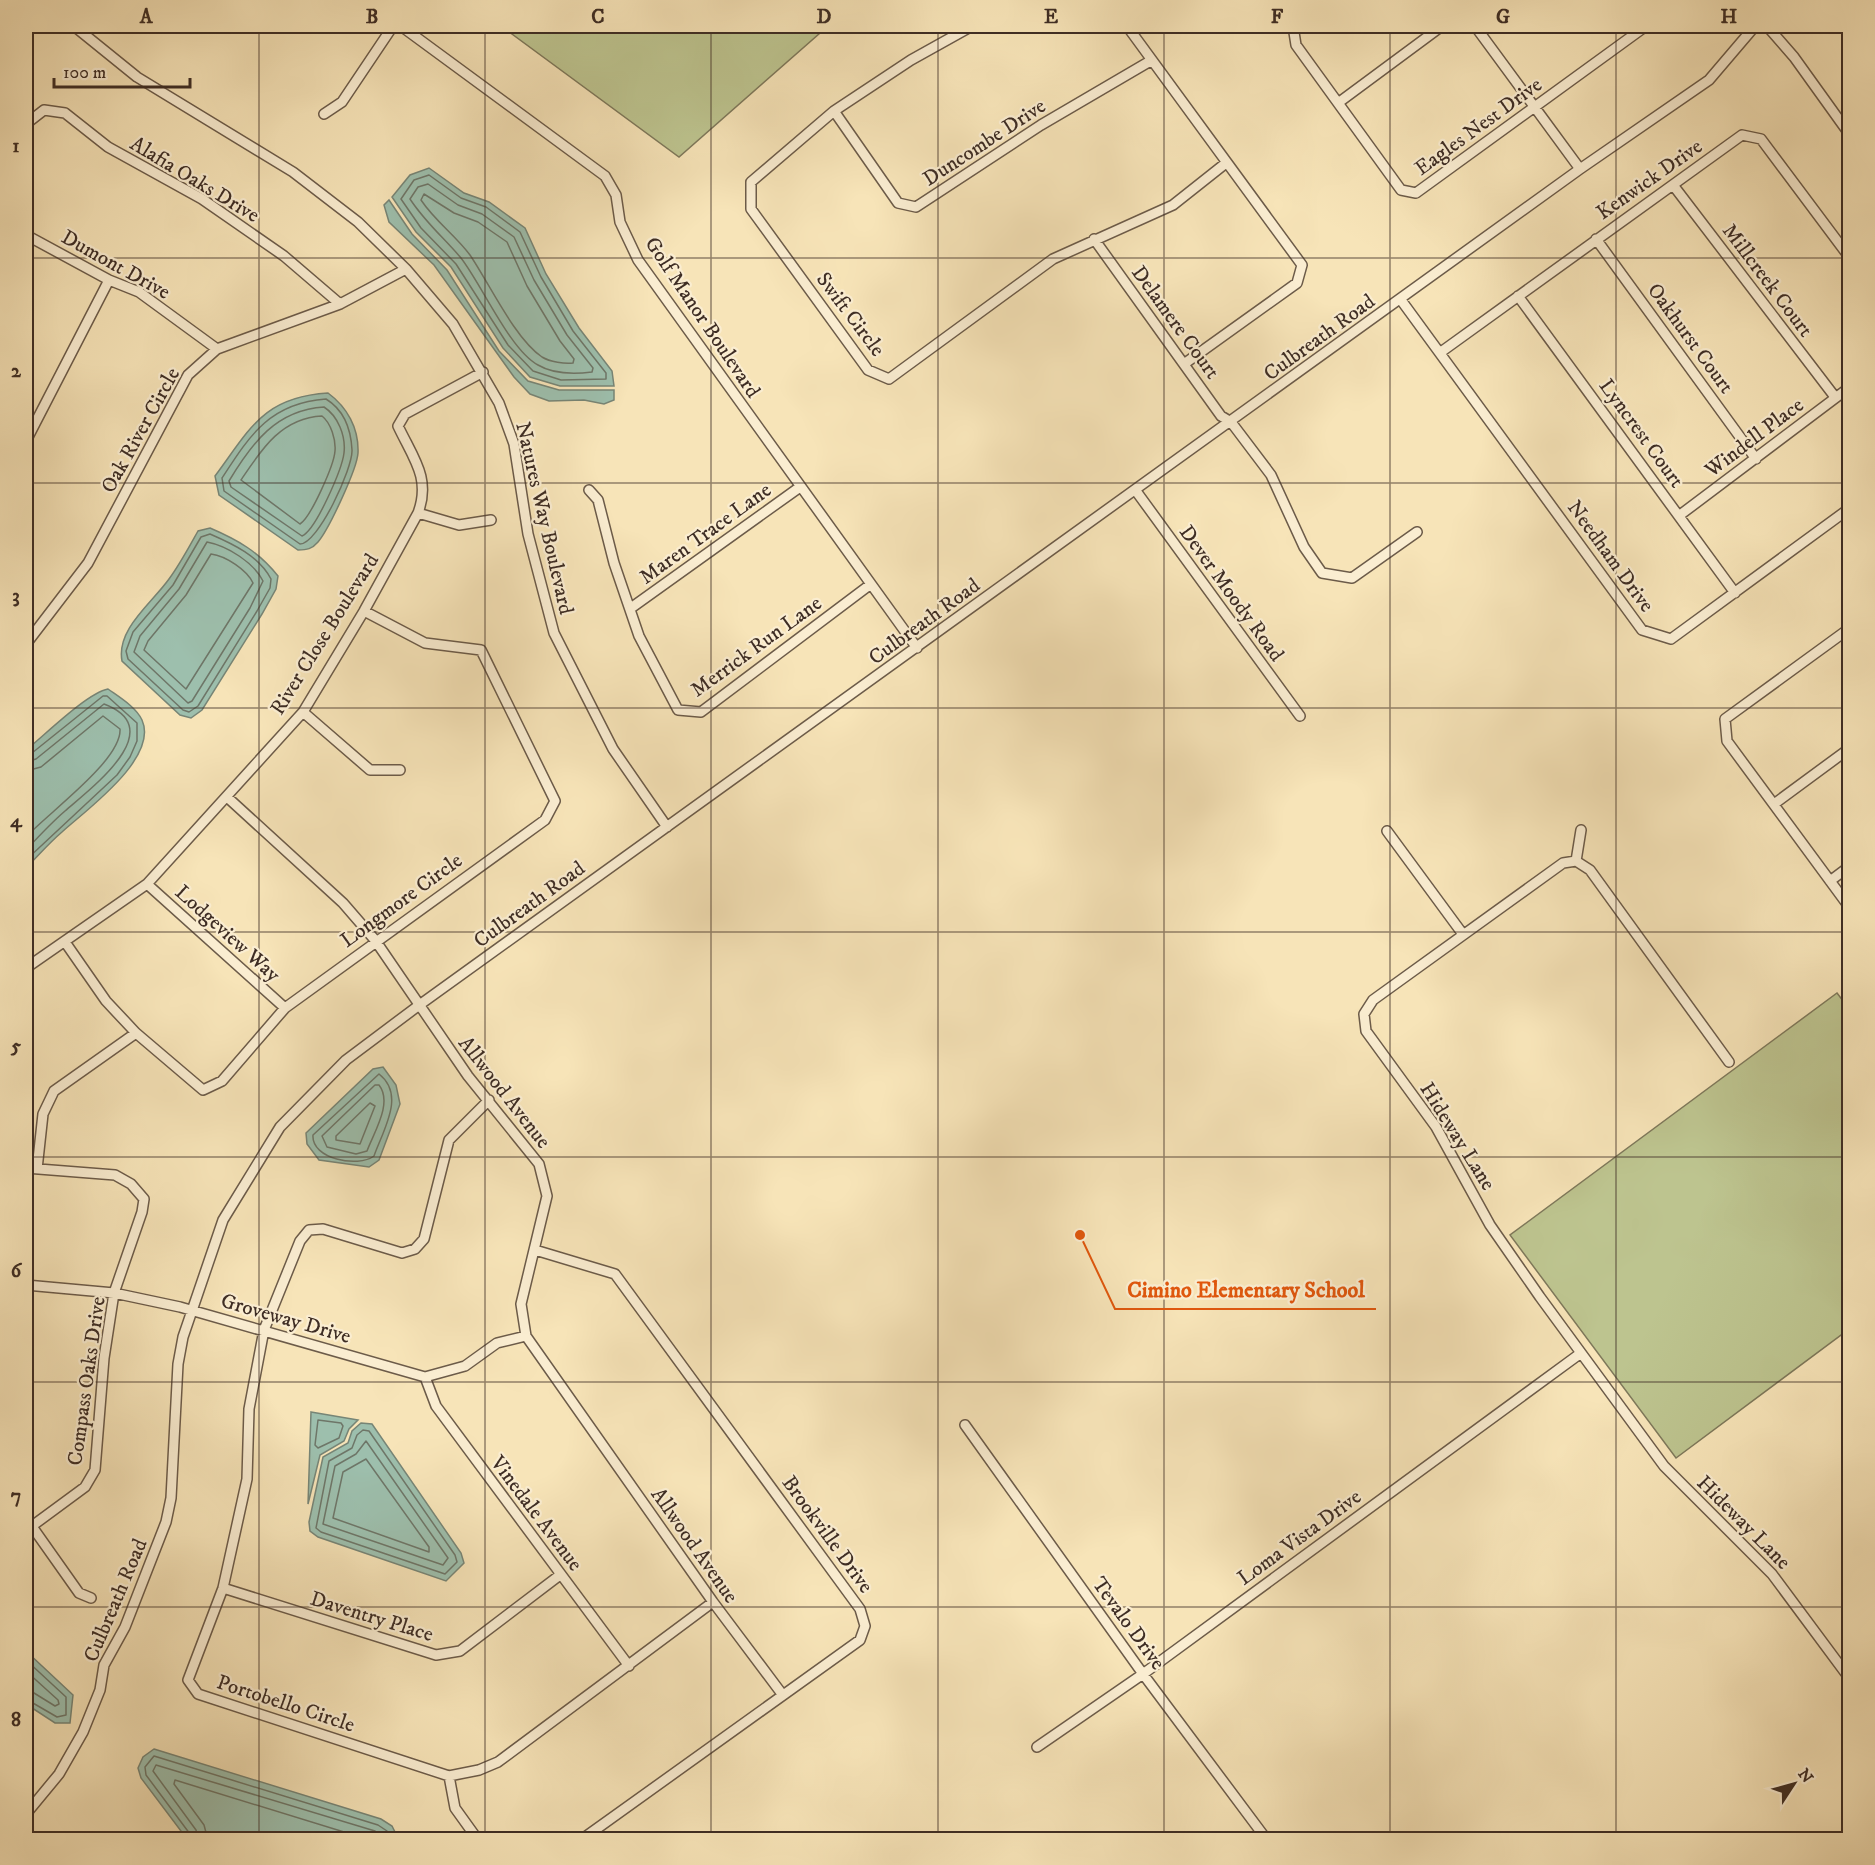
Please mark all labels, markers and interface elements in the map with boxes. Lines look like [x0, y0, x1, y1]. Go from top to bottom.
text: A [139, 5, 154, 30]
text: B [366, 5, 378, 30]
text: C [591, 5, 605, 30]
text: D [817, 5, 832, 30]
text: E [1044, 5, 1058, 30]
text: F [1271, 5, 1284, 30]
text: G [1496, 5, 1510, 30]
text: H [1721, 5, 1738, 30]
scale bar [54, 51, 190, 89]
text: 100 m [63, 62, 106, 84]
street label: Eagles Nest Drive [1410, 72, 1548, 182]
street label: Duncombe Drive [918, 93, 1051, 192]
street label: Alafia Oaks Drive [125, 131, 264, 229]
text: 1 [12, 134, 20, 159]
street label: Kenwick Drive [1591, 134, 1708, 226]
street label: Millcreek Court [1716, 219, 1818, 343]
street label: Dumont Drive [56, 224, 175, 306]
street label: Golf Manor Boulevard [639, 232, 766, 403]
street label: Delamere Court [1125, 261, 1225, 385]
street label: Swift Circle [810, 267, 890, 362]
street label: Oakhurst Court [1641, 278, 1739, 399]
street label: Culbreath Road [1259, 288, 1381, 387]
text: 2 [11, 359, 22, 384]
street label: Oak River Circle [96, 363, 186, 498]
street label: Lyncrest Court [1593, 374, 1690, 493]
street label: Windell Place [1699, 392, 1809, 484]
street label: Natures Way Boulevard [509, 419, 579, 618]
street label: Maren Trace Lane [635, 477, 777, 590]
street label: Needham Drive [1561, 496, 1660, 618]
street label: Dever Moody Road [1173, 520, 1290, 667]
street label: River Close Boulevard [265, 549, 385, 720]
street label: Culbreath Road [864, 572, 986, 671]
text: 3 [12, 584, 20, 609]
street label: Merrick Run Lane [686, 590, 828, 703]
text: 4 [10, 809, 23, 834]
street label: Longmore Circle [336, 848, 468, 954]
street label: Culbreath Road [469, 855, 591, 954]
street label: Lodgeview Way [169, 880, 286, 989]
street label: Allwood Avenue [452, 1031, 556, 1154]
text: 5 [10, 1034, 21, 1059]
street label: Hideway Lane [1414, 1078, 1501, 1196]
text: 6 [11, 1259, 23, 1284]
callout: Cimino Elementary School [1115, 1269, 1376, 1309]
text: Cimino Elementary School [1127, 1277, 1365, 1304]
street label: Groveway Drive [218, 1288, 354, 1350]
street label: Compass Oaks Drive [62, 1295, 112, 1467]
street label: Vinedale Avenue [484, 1450, 588, 1577]
street label: Hideway Lane [1691, 1470, 1796, 1575]
street label: Brookville Drive [776, 1471, 879, 1599]
street label: Allwood Avenue [645, 1483, 744, 1609]
text: 7 [11, 1484, 21, 1509]
street label: Loma Vista Drive [1232, 1484, 1367, 1592]
street label: Culbreath Road [78, 1534, 154, 1666]
street label: Tevalo Drive [1086, 1572, 1171, 1675]
street label: Daventry Place [307, 1586, 437, 1648]
street label: Portobello Circle [213, 1669, 358, 1739]
text: 8 [11, 1708, 21, 1733]
north arrow [1764, 1754, 1824, 1814]
text: N [1793, 1765, 1817, 1787]

